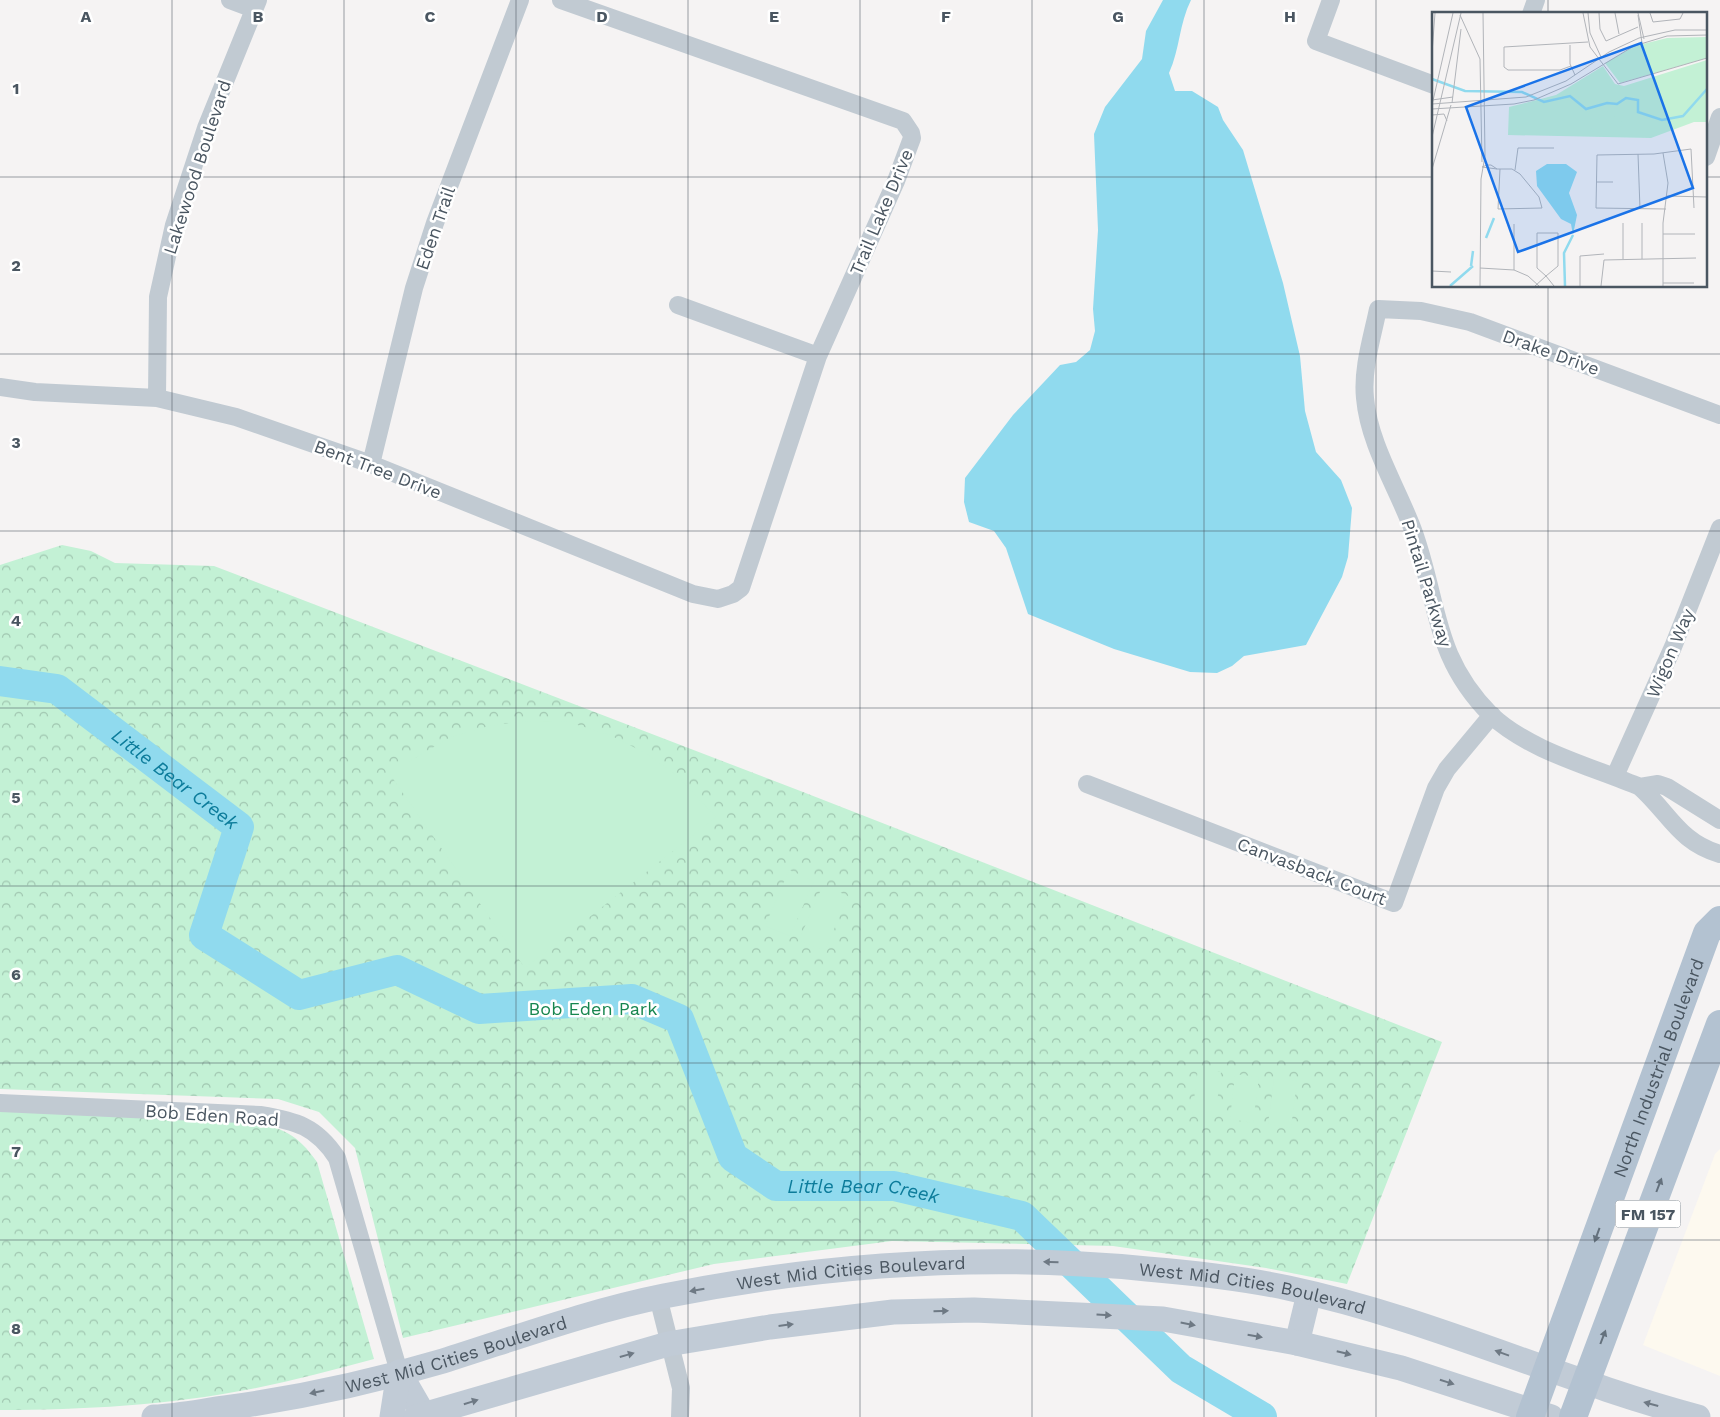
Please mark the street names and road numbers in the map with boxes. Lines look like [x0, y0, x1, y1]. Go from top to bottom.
street label: Lakewood Boulevard [159, 77, 235, 257]
street label: Trail Lake Drive [845, 146, 917, 278]
street label: Eden Trail [411, 183, 459, 272]
street label: Drake Drive [1500, 325, 1602, 379]
street label: Bent Tree Drive [311, 435, 445, 503]
street label: Pintail Parkway [1398, 516, 1457, 650]
street label: Wigon Way [1642, 605, 1698, 701]
street label: Canvasback Court [1234, 833, 1390, 909]
street label: North Industrial Boulevard [1608, 955, 1707, 1180]
street label: Bob Eden Road [144, 1100, 280, 1130]
road number: FM 157 [1616, 1200, 1680, 1228]
street label: West Mid Cities Boulevard [735, 1252, 966, 1293]
street label: West Mid Cities Boulevard [1138, 1258, 1368, 1318]
street label: West Mid Cities Boulevard [343, 1311, 569, 1397]

